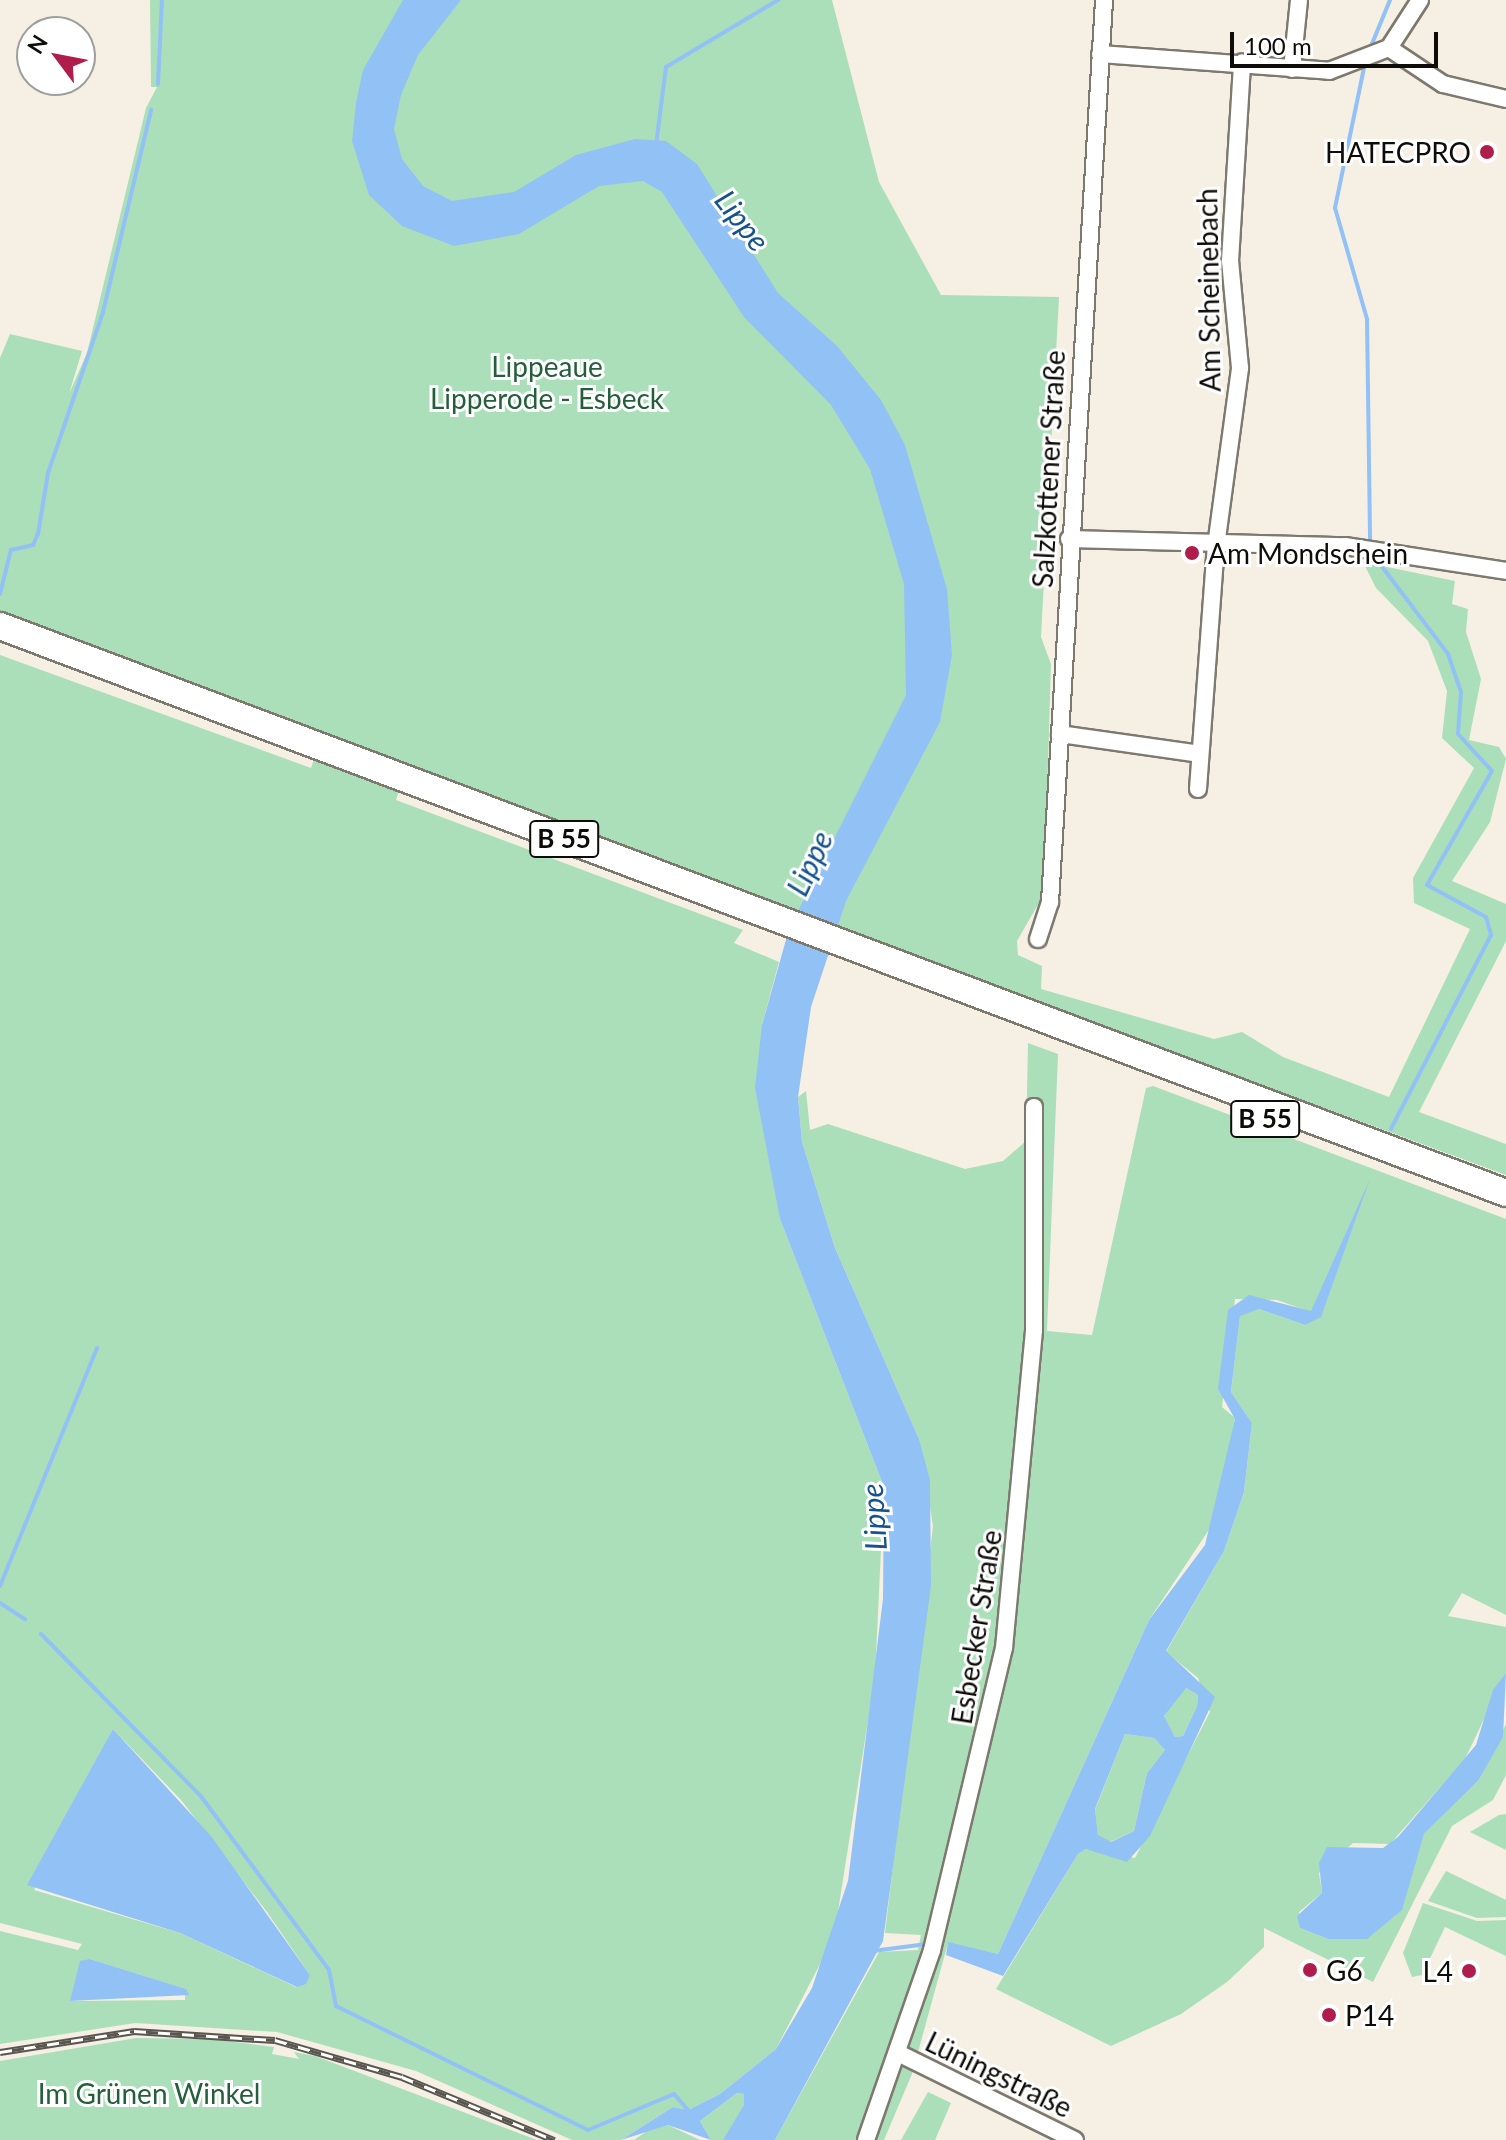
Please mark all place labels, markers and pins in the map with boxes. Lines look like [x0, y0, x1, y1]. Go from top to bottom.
place label: HATECPRO [1325, 135, 1471, 169]
marker: HATECPRO [1478, 143, 1496, 161]
place label: Am Mondschein [1208, 536, 1408, 570]
marker: Am Mondschein [1183, 544, 1201, 562]
place label: G6 [1326, 1953, 1363, 1987]
place label: L4 [1422, 1954, 1453, 1988]
marker: G6 [1301, 1961, 1319, 1979]
marker: L4 [1460, 1962, 1478, 1980]
place label: P14 [1345, 1998, 1394, 2032]
marker: P14 [1320, 2006, 1338, 2024]

